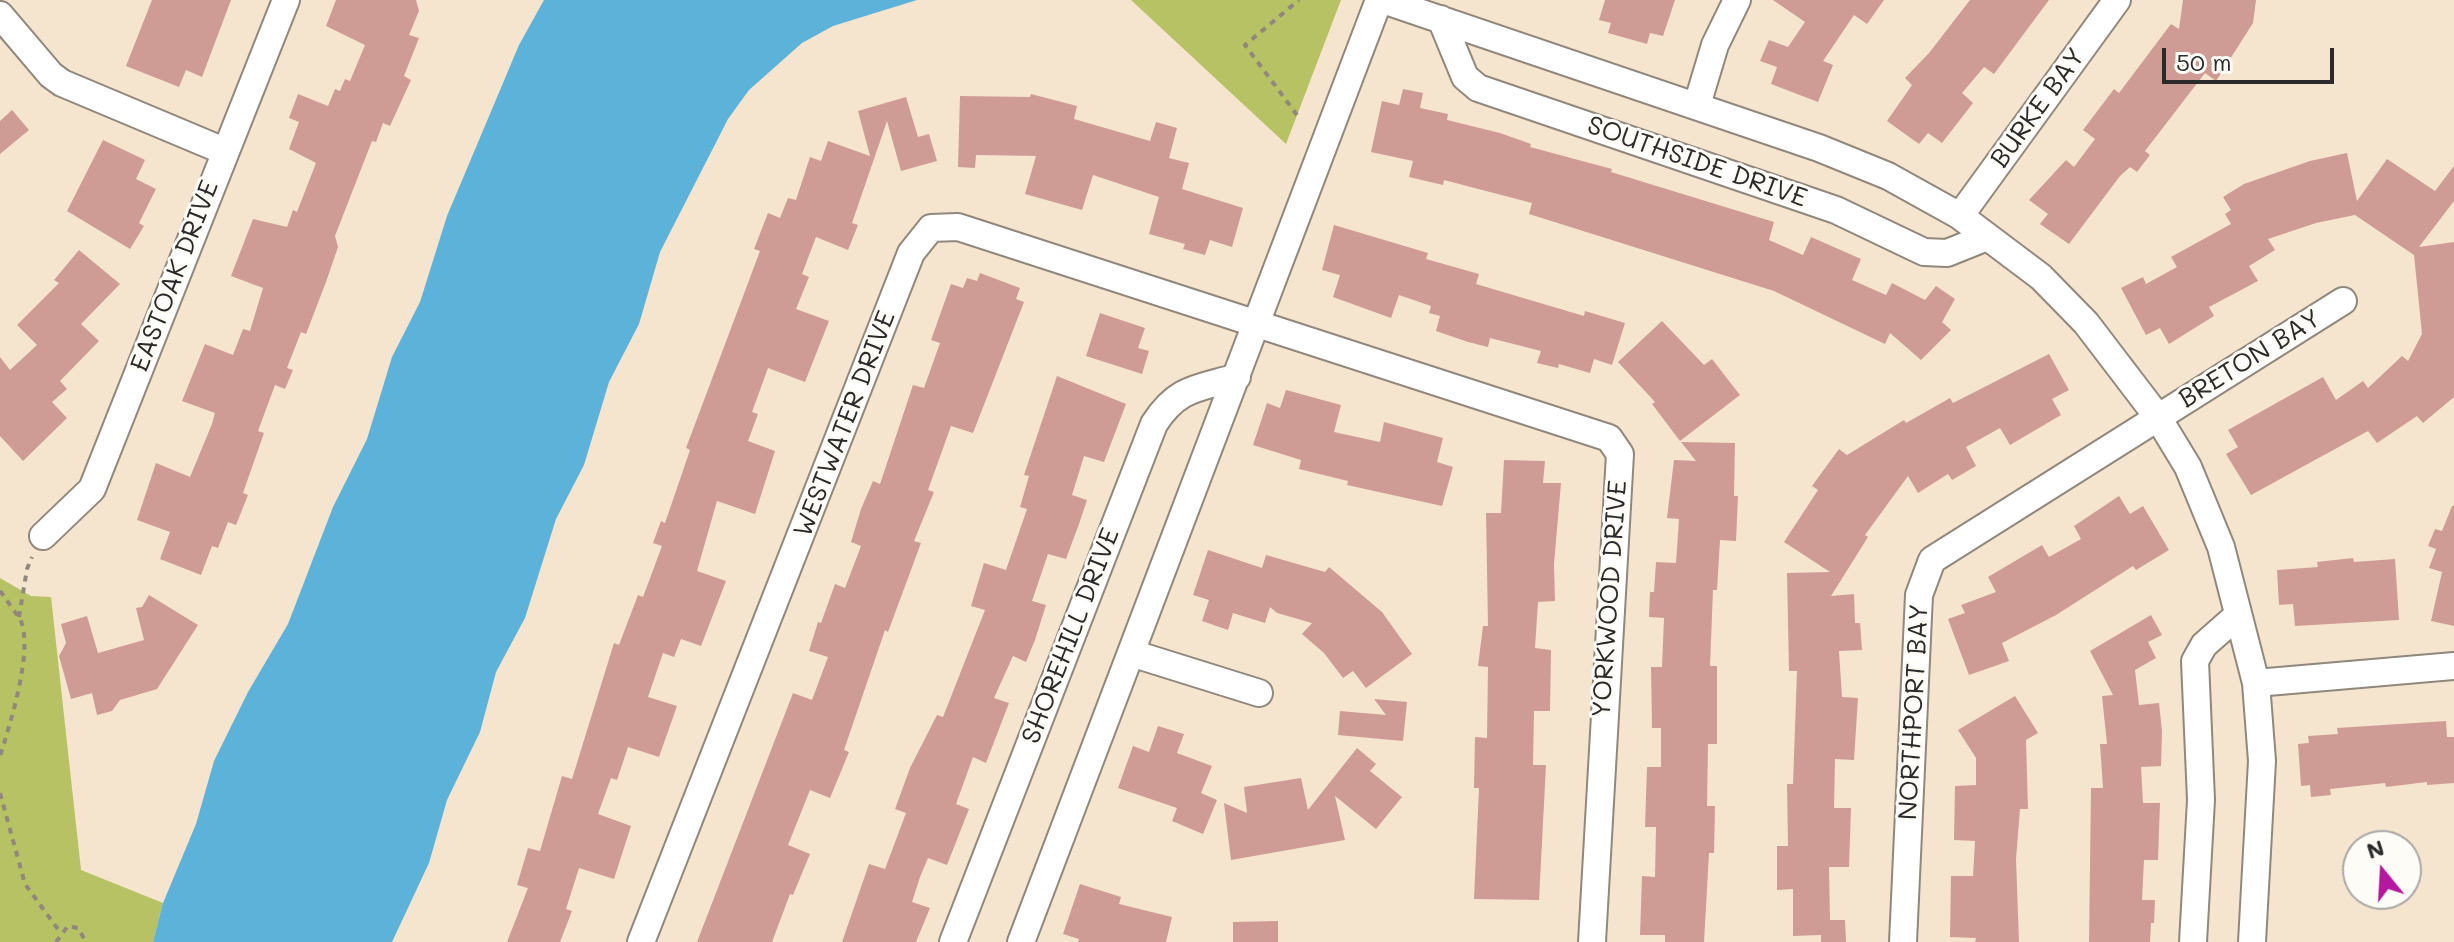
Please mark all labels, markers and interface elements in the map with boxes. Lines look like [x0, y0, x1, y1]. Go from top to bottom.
scale bar [2166, 32, 2338, 82]
street label: BURKE BAY [1984, 42, 2092, 174]
text: 50 m [2176, 46, 2232, 77]
street label: SOUTHSIDE DRIVE [1583, 110, 1811, 214]
street label: EASTOAK DRIVE [124, 176, 226, 376]
street label: BRETON BAY [2173, 303, 2327, 415]
street label: WESTWATER DRIVE [788, 307, 902, 541]
street label: YORKWOOD DRIVE [1586, 479, 1634, 719]
street label: SHOREHILL DRIVE [1015, 524, 1127, 748]
street label: NORTHPORT BAY [1893, 603, 1935, 821]
north arrow [2342, 830, 2422, 910]
text: N [2363, 832, 2387, 865]

